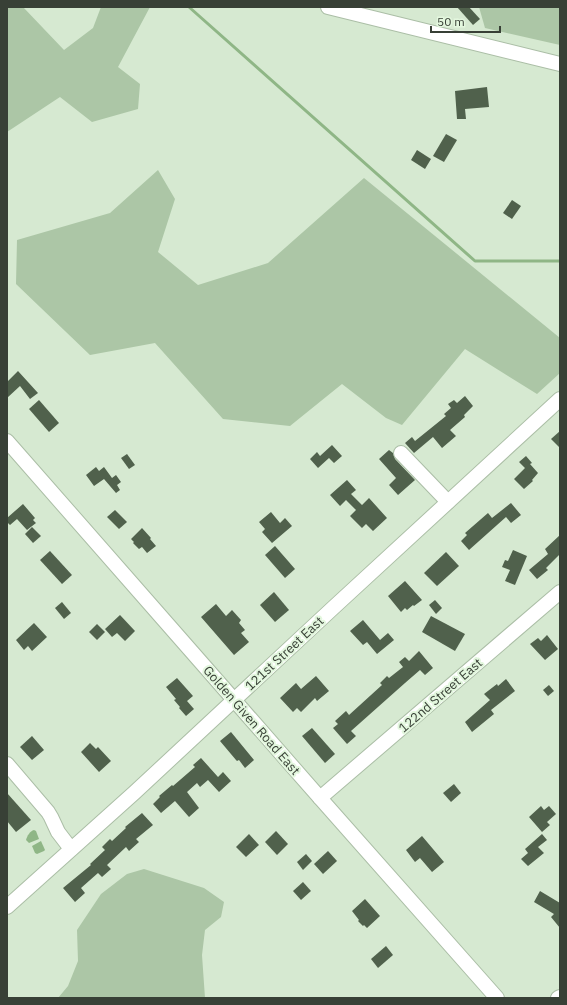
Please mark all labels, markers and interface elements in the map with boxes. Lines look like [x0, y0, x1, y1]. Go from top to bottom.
scale bar [431, 8, 500, 34]
text: 50 m [437, 14, 465, 29]
street label: 121st Street East [241, 613, 327, 694]
street label: 122nd Street East [395, 654, 486, 736]
street label: Golden Given Road East [199, 662, 304, 779]

